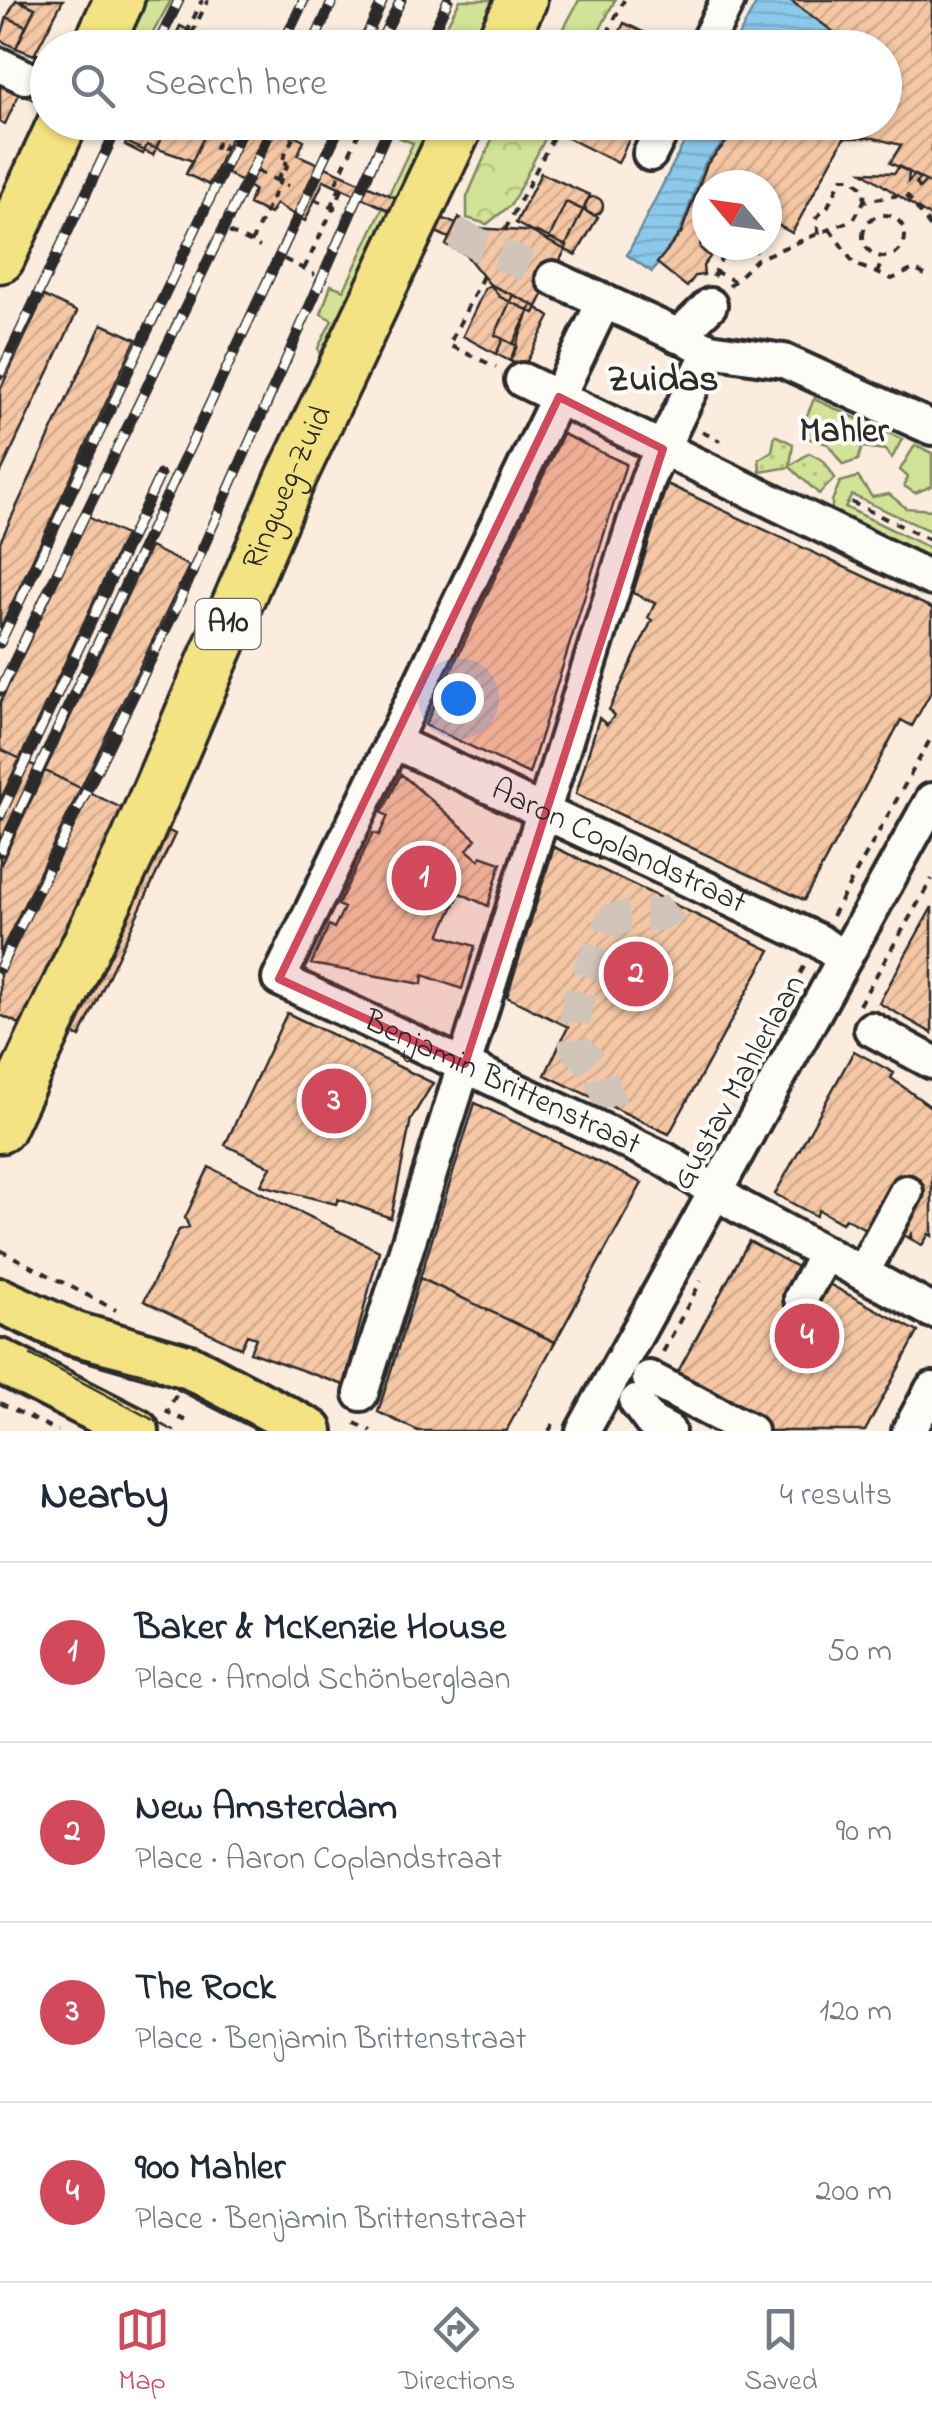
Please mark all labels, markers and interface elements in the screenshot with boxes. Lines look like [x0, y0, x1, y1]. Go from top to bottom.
search box [30, 30, 902, 140]
text: Search here [145, 57, 327, 113]
icon: search [65, 58, 120, 113]
north arrow [692, 170, 782, 260]
district label: Zuidas [607, 353, 719, 409]
street label: Ringweg-Zuid [231, 398, 345, 577]
district label: Mahler [799, 407, 890, 458]
road number: A10 [196, 599, 260, 649]
your location [433, 673, 484, 724]
street label: Aaron Coplandstraat [483, 767, 754, 927]
pin: 1 [392, 840, 456, 916]
pin: 2 [604, 936, 668, 1012]
street label: Gustav Mahlerlaan [661, 967, 819, 1199]
street label: Benjamin Brittenstraat [355, 998, 648, 1168]
pin: 3 [302, 1064, 366, 1138]
pin: 4 [774, 1298, 840, 1374]
text: Nearby [40, 1466, 168, 1527]
text: 4 results [780, 1473, 892, 1520]
text: Baker & McKenzie House [135, 1601, 506, 1657]
text: 1 [67, 1629, 78, 1676]
text: 50 m [827, 1629, 892, 1676]
text: Place · Arnold Schönberglaan [135, 1657, 510, 1704]
text: New Amsterdam [135, 1781, 397, 1837]
text: 2 [65, 1809, 80, 1856]
text: 90 m [836, 1809, 892, 1856]
text: Place · Aaron Coplandstraat [135, 1837, 502, 1884]
text: The Rock [135, 1961, 276, 2017]
text: 3 [66, 1989, 79, 2036]
text: 120 m [819, 1989, 892, 2036]
text: Place · Benjamin Brittenstraat [135, 2017, 526, 2064]
text: 900 Mahler [135, 2141, 286, 2197]
text: 4 [66, 2169, 79, 2216]
text: 200 m [816, 2169, 892, 2216]
text: Place · Benjamin Brittenstraat [135, 2197, 526, 2244]
tab: Map [115, 2302, 170, 2403]
tab: Directions [399, 2302, 515, 2403]
tab: Saved [744, 2302, 817, 2403]

